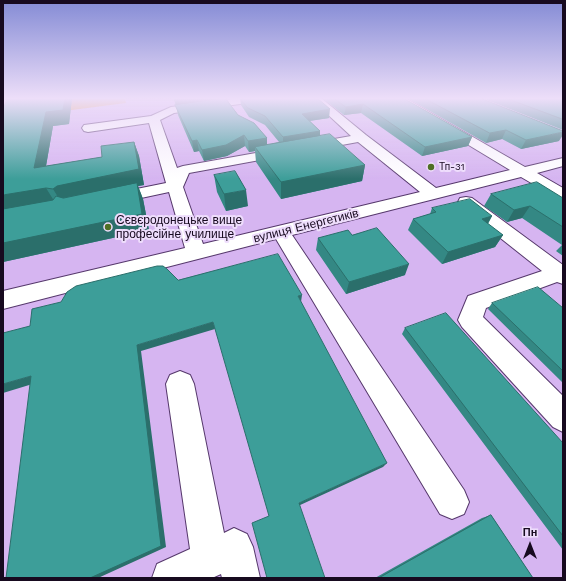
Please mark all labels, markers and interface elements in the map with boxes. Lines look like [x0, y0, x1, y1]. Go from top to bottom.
place label: Тп-31 [439, 161, 465, 173]
marker: Тп-31 [426, 162, 436, 172]
street label: вулиця Енергетиків [252, 206, 360, 246]
place label: Сєвєродонецьке вище професійне училище [116, 213, 242, 241]
marker: Сєвєродонецьке вище професійне училище [103, 222, 113, 232]
north arrow [510, 525, 550, 565]
text: Пн [523, 526, 537, 539]

